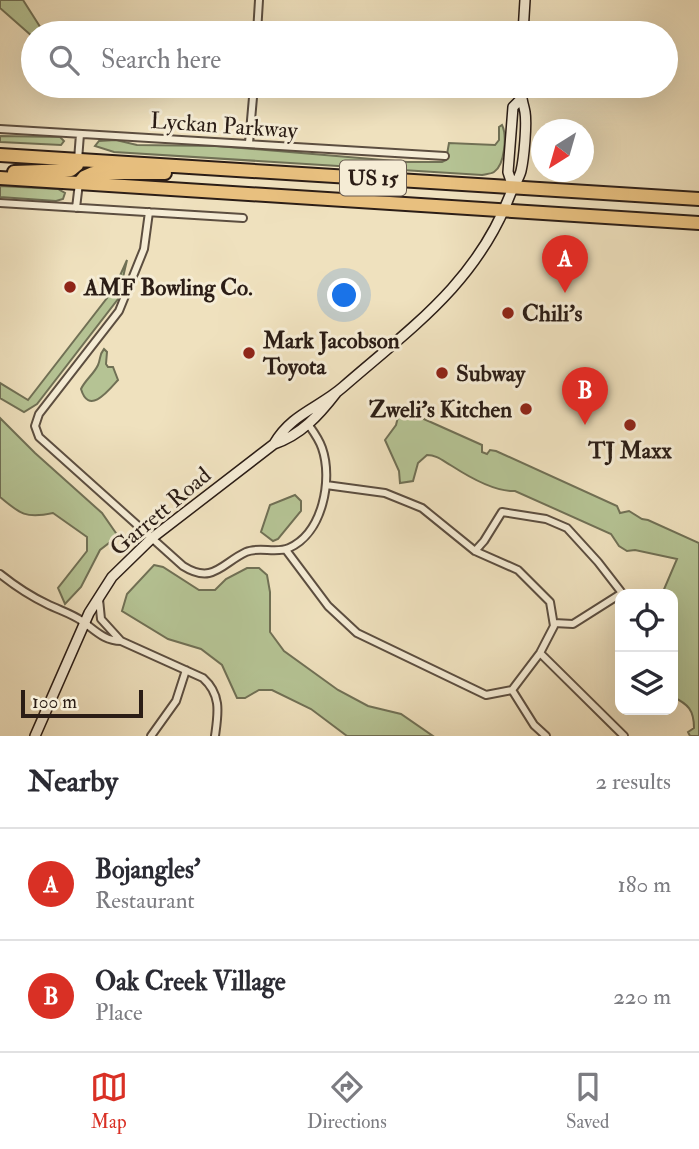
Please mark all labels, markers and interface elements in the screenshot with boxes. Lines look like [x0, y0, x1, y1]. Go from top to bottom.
search box [21, 21, 678, 98]
icon: search [45, 41, 83, 79]
text: Search here [101, 44, 221, 76]
street label: Lyckan Parkway [149, 106, 300, 145]
north arrow [531, 119, 594, 182]
road number: US 15 [340, 160, 406, 196]
pin: A [542, 235, 588, 293]
place label: AMF Bowling Co. [83, 273, 253, 303]
your location [327, 278, 361, 312]
marker: AMF Bowling Co. [62, 279, 78, 295]
place label: Chili's [522, 299, 583, 328]
marker: Chili's [500, 305, 516, 321]
place label: Mark Jacobson Toyota [262, 326, 400, 382]
marker: Mark Jacobson Toyota [241, 345, 257, 361]
place label: Subway [456, 359, 526, 389]
marker: Subway [434, 365, 450, 381]
pin: B [562, 367, 608, 425]
place label: Zweli's Kitchen [369, 395, 512, 424]
marker: Zweli's Kitchen [518, 401, 534, 417]
marker: TJ Maxx [622, 417, 638, 433]
place label: TJ Maxx [587, 436, 672, 466]
street label: Garrett Road [104, 461, 217, 562]
map controls [615, 589, 678, 715]
button: locate [615, 589, 678, 652]
button: layers [615, 652, 678, 715]
scale bar [21, 687, 144, 719]
text: 100 m [32, 690, 77, 714]
text: Nearby [28, 763, 118, 800]
text: 2 results [596, 767, 671, 796]
text: Bojangles' [95, 854, 200, 886]
text: A [44, 870, 58, 899]
text: 180 m [618, 870, 671, 899]
text: Restaurant [95, 886, 195, 915]
text: Oak Creek Village [95, 966, 286, 998]
text: B [43, 982, 59, 1011]
text: 220 m [613, 982, 671, 1011]
text: Place [95, 998, 143, 1027]
tab: Map [90, 1068, 128, 1134]
tab: Directions [307, 1068, 387, 1134]
tab: Saved [566, 1068, 609, 1134]

